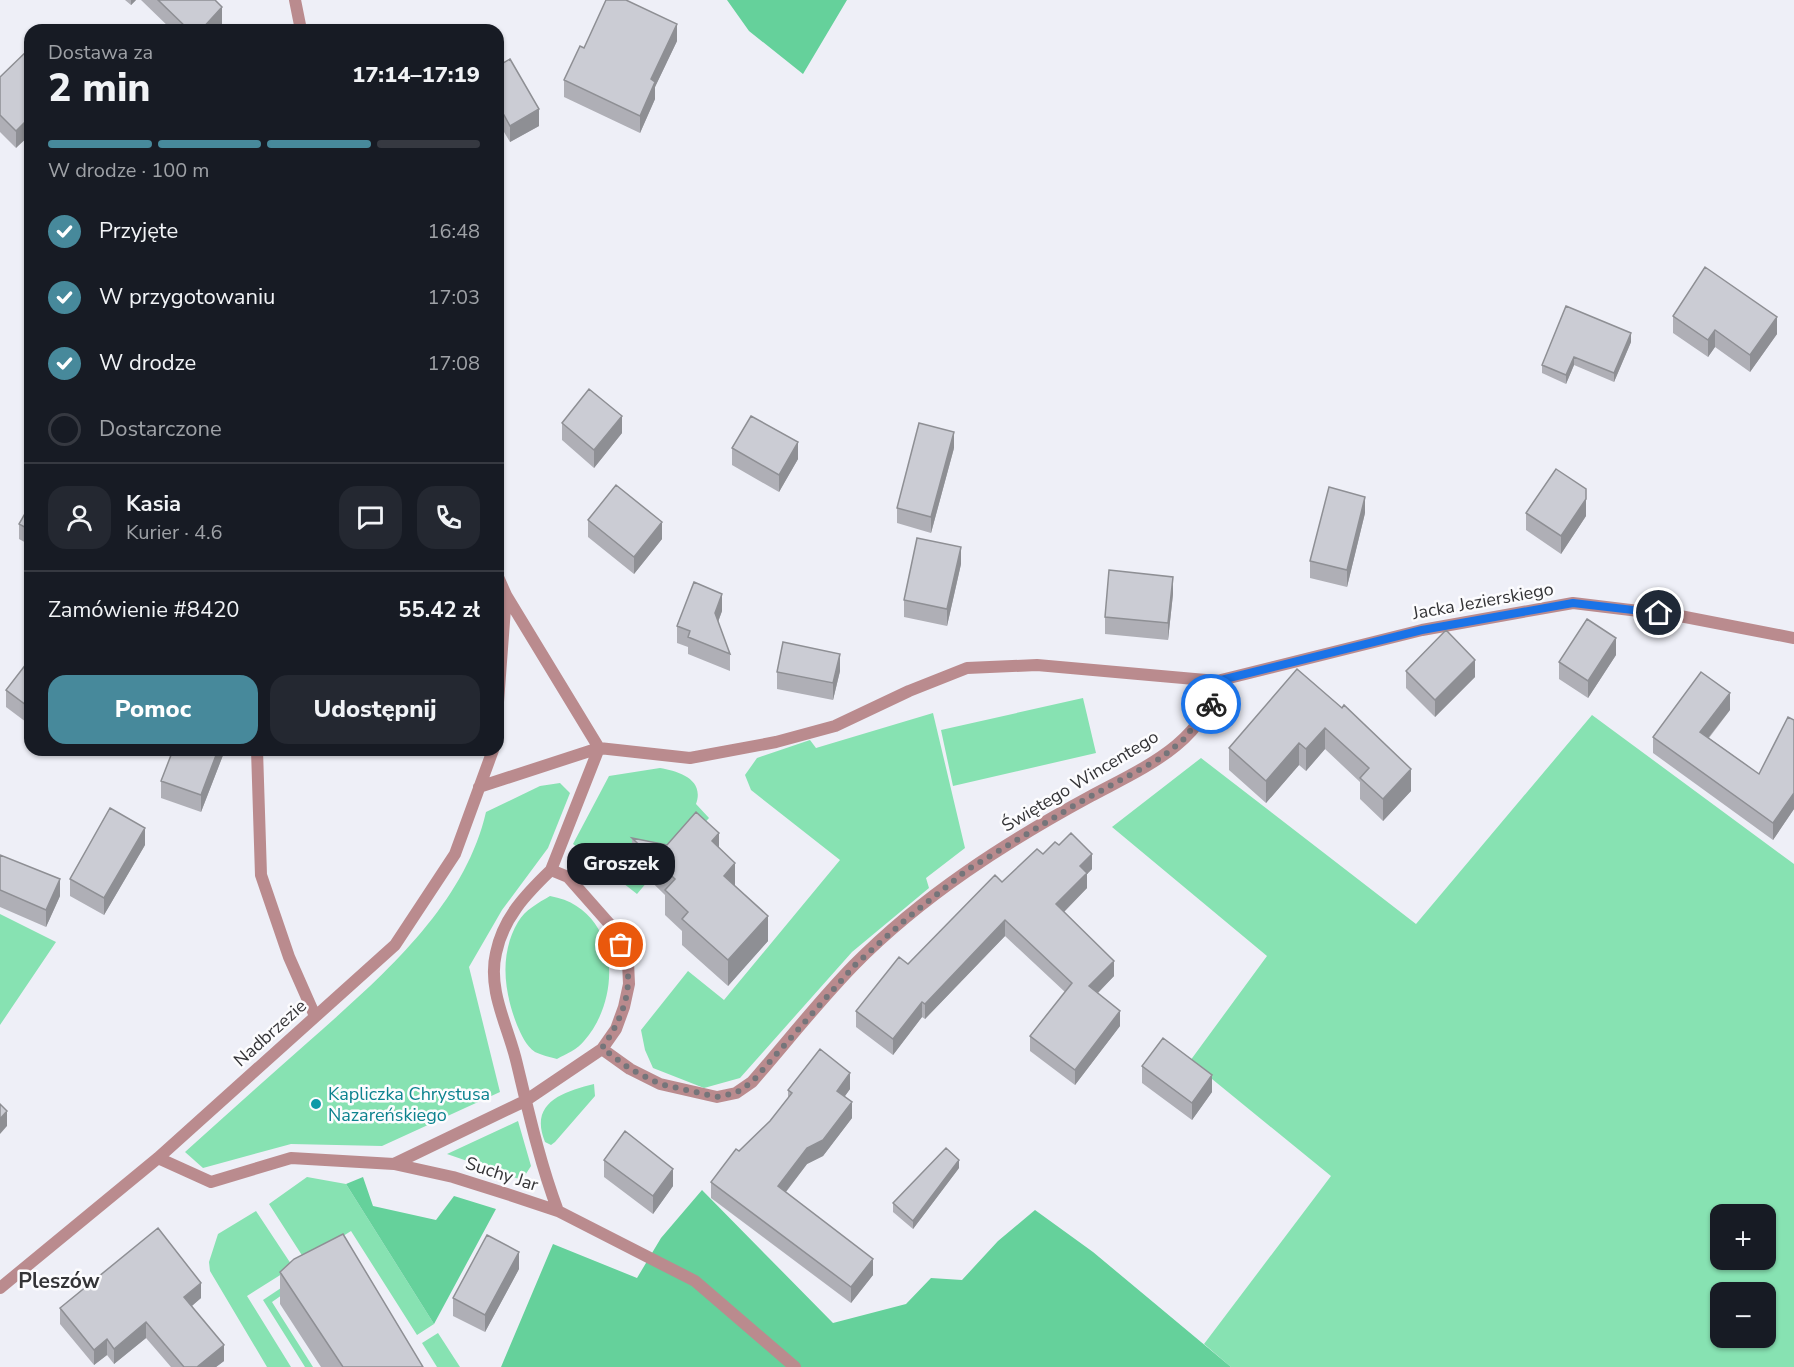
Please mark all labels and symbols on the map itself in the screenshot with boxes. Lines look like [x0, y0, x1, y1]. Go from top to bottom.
street label: Jacka Jezierskiego [1410, 577, 1555, 625]
pin [1633, 587, 1684, 638]
courier [1181, 674, 1241, 734]
street label: Świętego Wincentego [997, 725, 1163, 837]
callout: Groszek [567, 843, 675, 885]
pin [595, 919, 646, 970]
street label: Nadbrzezie [228, 994, 312, 1072]
place label: Kapliczka Chrystusa Nazareńskiego [328, 1082, 490, 1127]
marker: Kapliczka Chrystusa Nazareńskiego [309, 1097, 323, 1111]
street label: Suchy Jar [462, 1151, 542, 1197]
district label: Pleszów [18, 1267, 100, 1295]

